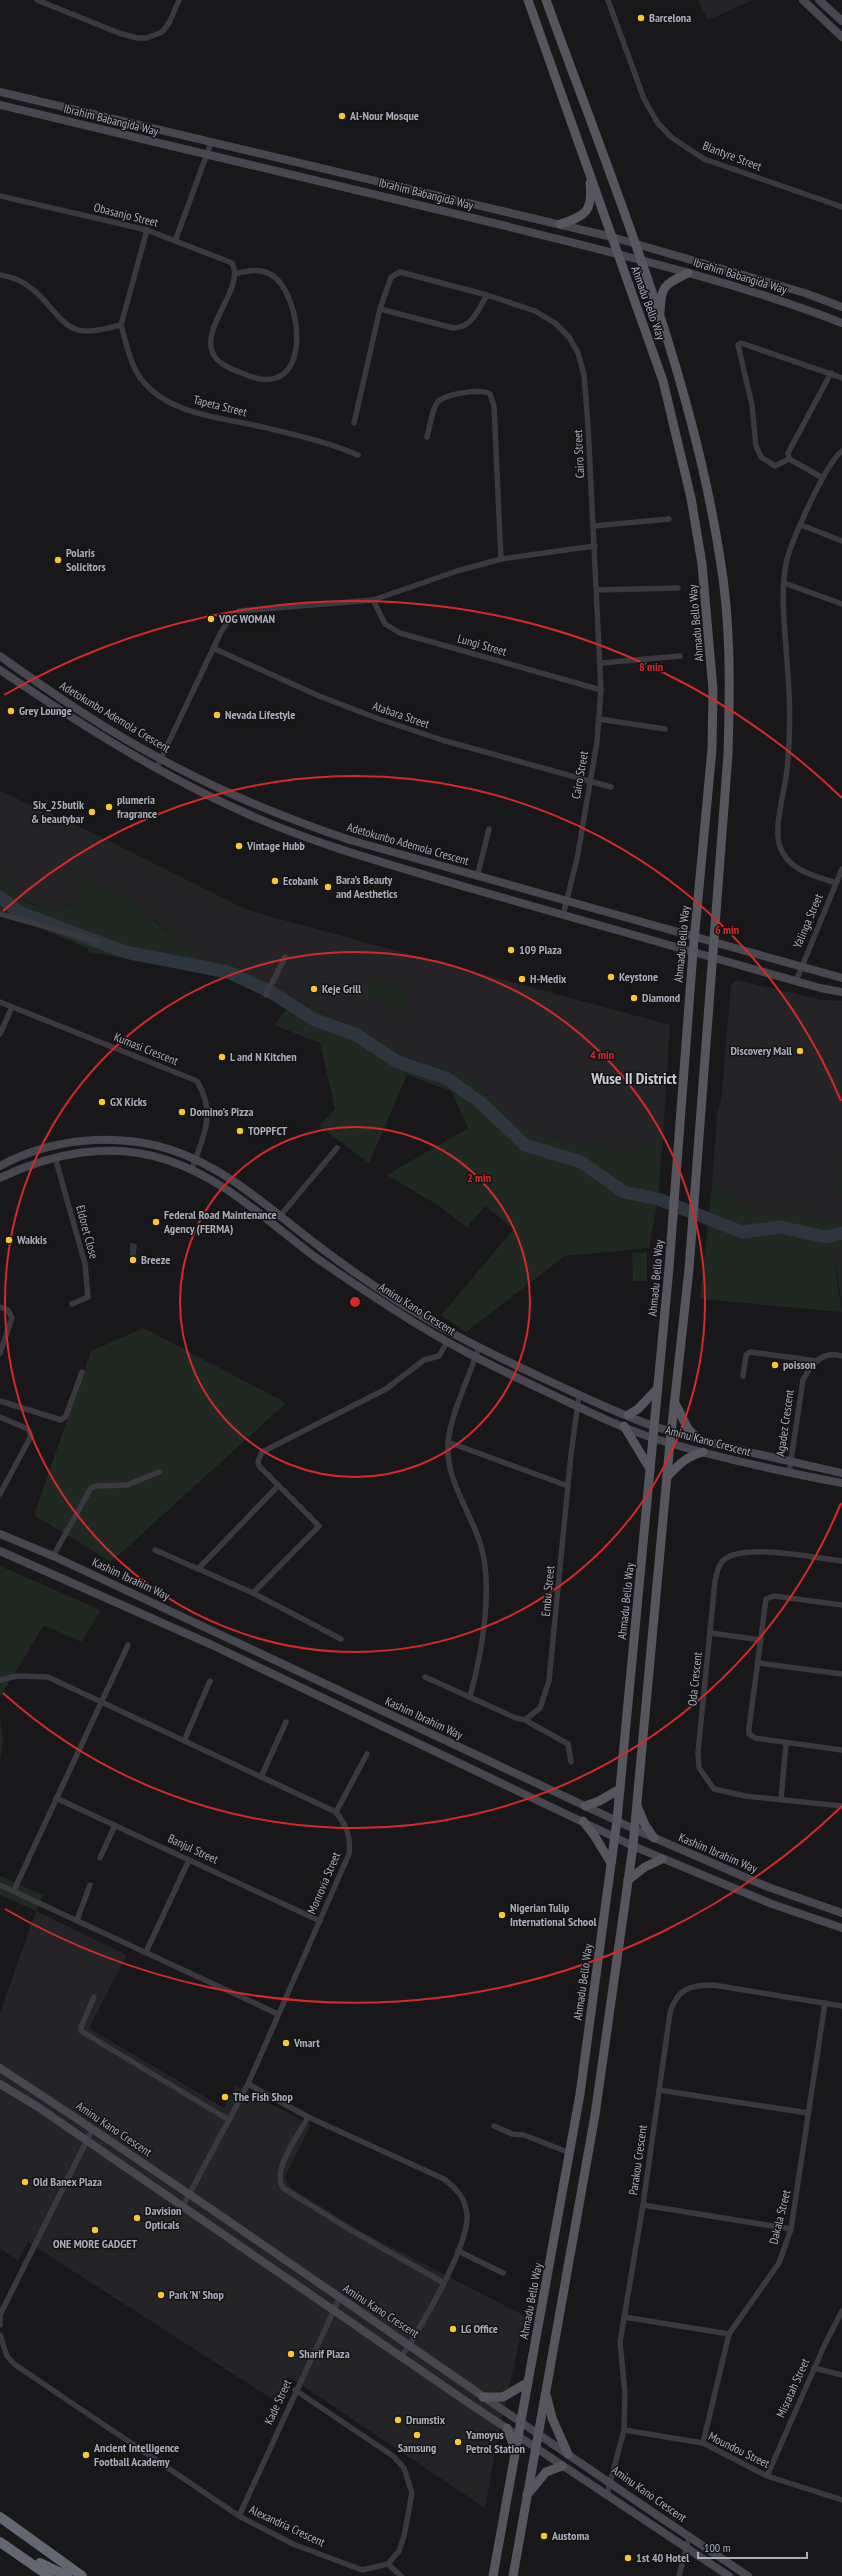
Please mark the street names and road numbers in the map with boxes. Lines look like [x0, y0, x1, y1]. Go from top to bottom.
street label: Ibrahim Babangida Way [62, 100, 161, 139]
street label: Blantyre Street [701, 137, 764, 174]
street label: Ibrahim Babangida Way [377, 174, 476, 213]
street label: Obasanjo Street [92, 199, 161, 230]
street label: Ibrahim Babangida Way [691, 254, 789, 297]
street label: Ahmadu Bello Way [628, 264, 669, 342]
street label: Tapeta Street [192, 392, 249, 420]
street label: Cairo Street [570, 429, 587, 479]
street label: Ahmadu Bello Way [685, 583, 706, 662]
street label: Lungi Street [456, 630, 509, 659]
street label: Adetokunbo Ademola Crescent [57, 678, 174, 756]
street label: Atabara Street [371, 698, 432, 731]
street label: Cairo Street [568, 749, 591, 800]
street label: Adetokunbo Ademola Crescent [345, 819, 472, 868]
street label: Yalinga Street [789, 891, 826, 950]
street label: Ahmadu Bello Way [671, 904, 692, 983]
street label: Kumasi Crescent [112, 1029, 181, 1068]
street label: Eldoret Close [73, 1203, 102, 1260]
street label: Ahmadu Bello Way [645, 1238, 666, 1317]
street label: Aminu Kano Crescent [376, 1279, 459, 1339]
street label: Agadez Crescent [772, 1388, 797, 1457]
street label: Aminu Kano Crescent [664, 1422, 753, 1459]
street label: Kashim Ibrahim Way [90, 1554, 173, 1603]
street label: Ahmadu Bello Way [614, 1561, 637, 1640]
street label: Embu Street [538, 1564, 557, 1617]
street label: Oda Crescent [684, 1650, 705, 1707]
street label: Kashim Ibrahim Way [383, 1693, 466, 1742]
street label: Kashim Ibrahim Way [677, 1829, 760, 1876]
street label: Banjul Street [166, 1830, 221, 1867]
street label: Monrovia Street [304, 1849, 344, 1916]
street label: Ahmadu Bello Way [570, 1942, 595, 2021]
street label: Aminu Kano Crescent [74, 2098, 155, 2160]
street label: Parakou Crescent [625, 2123, 650, 2196]
street label: Dakala Street [766, 2187, 794, 2246]
street label: Ahmadu Bello Way [516, 2261, 545, 2340]
street label: Aminu Kano Crescent [340, 2280, 423, 2341]
street label: Misratah Street [773, 2355, 813, 2420]
street label: Kade Street [261, 2376, 295, 2427]
street label: Moundou Street [706, 2428, 773, 2471]
street label: Aminu Kano Crescent [609, 2462, 690, 2525]
street label: Alexandria Crescent [247, 2501, 328, 2550]

